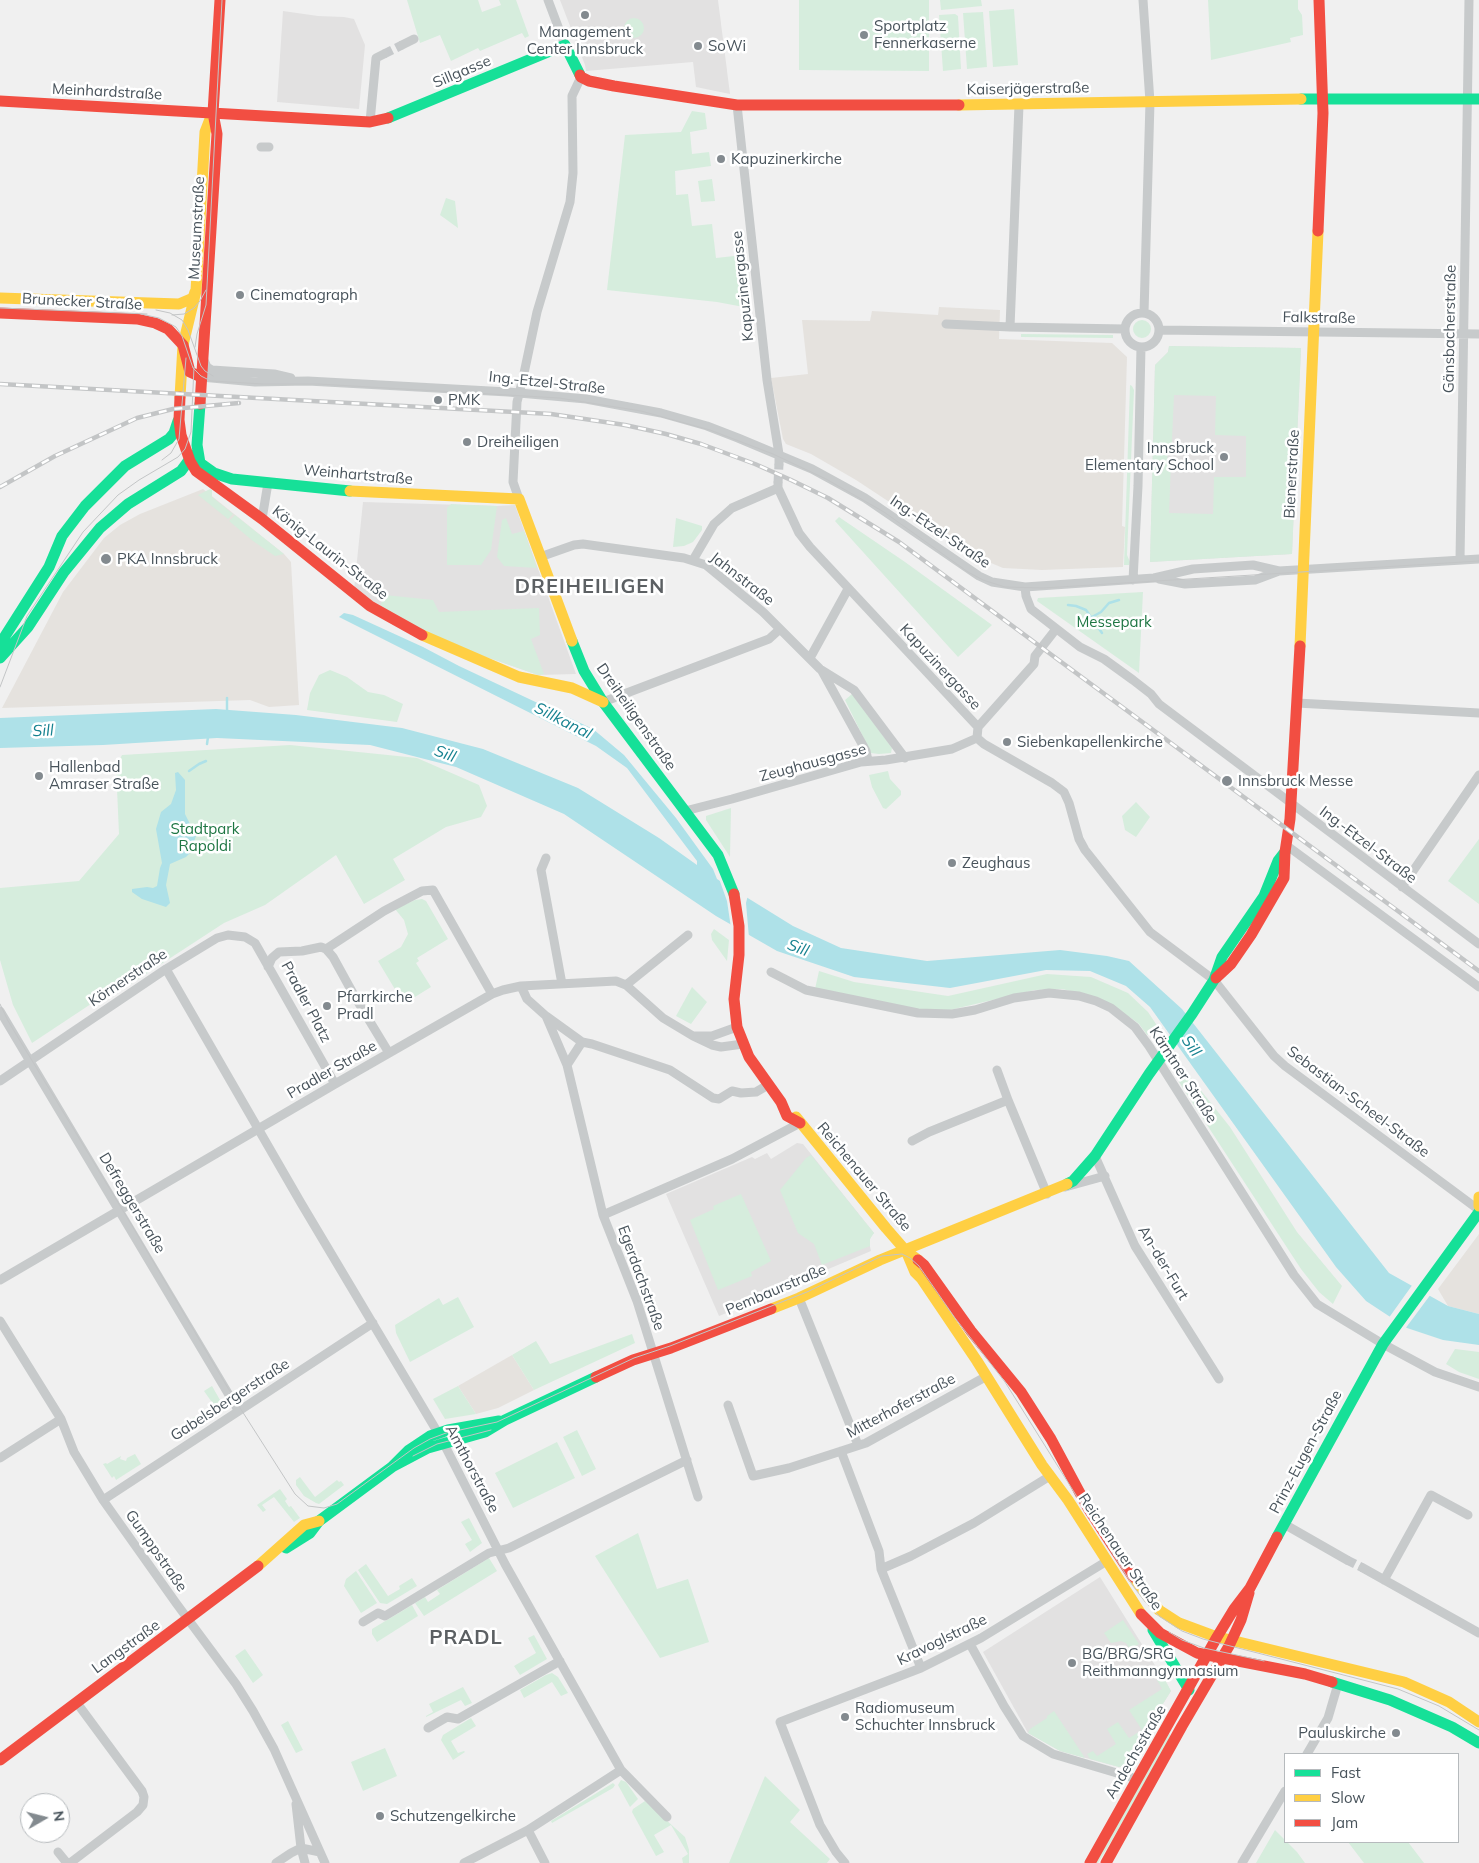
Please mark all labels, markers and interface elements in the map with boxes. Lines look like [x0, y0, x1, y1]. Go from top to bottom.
marker: Management Center Innsbruck [579, 9, 591, 21]
place label: Sportplatz Fennerkaserne [874, 17, 976, 52]
place label: Management Center Innsbruck [527, 23, 643, 58]
marker: Sportplatz Fennerkaserne [858, 29, 870, 41]
place label: SoWi [708, 37, 746, 55]
marker: SoWi [692, 40, 704, 52]
street label: Sillgasse [430, 52, 494, 92]
street label: Kaiserjägerstraße [966, 79, 1090, 99]
street label: Meinhardstraße [52, 80, 162, 104]
place label: Kapuzinerkirche [731, 150, 842, 168]
marker: Kapuzinerkirche [715, 153, 727, 165]
street label: Museumstraße [185, 176, 209, 280]
street label: Kapuzinergasse [728, 230, 758, 342]
street label: Gänsbacherstraße [1440, 265, 1460, 393]
place label: Cinematograph [250, 286, 358, 304]
marker: Cinematograph [234, 289, 246, 301]
street label: Brunecker Straße [21, 290, 143, 314]
street label: Falkstraße [1282, 308, 1356, 328]
street label: Ing.-Etzel-Straße [488, 368, 606, 398]
place label: PMK [448, 391, 480, 409]
marker: PMK [432, 394, 444, 406]
street label: Bienerstraße [1281, 429, 1303, 519]
place label: Dreiheiligen [477, 433, 559, 451]
marker: Dreiheiligen [461, 436, 473, 448]
place label: Innsbruck Elementary School [1085, 439, 1214, 474]
marker: Innsbruck Elementary School [1218, 451, 1230, 463]
street label: Weinhartstraße [302, 461, 414, 489]
street label: Ing.-Etzel-Straße [886, 492, 994, 572]
street label: König-Laurin-Straße [268, 502, 392, 604]
street label: Jahnstraße [706, 548, 778, 610]
place label: PKA Innsbruck [117, 550, 218, 568]
marker: PKA Innsbruck [99, 552, 113, 566]
district label: DREIHEILIGEN [513, 575, 667, 599]
park label: Messepark [1076, 613, 1152, 631]
street label: Kapuzinergasse [896, 620, 984, 714]
street label: Dreiheiligenstraße [592, 660, 680, 774]
water label: Sillkanal [531, 698, 595, 744]
water label: Sill [32, 721, 54, 741]
place label: Siebenkapellenkirche [1017, 733, 1163, 751]
marker: Siebenkapellenkirche [1001, 736, 1013, 748]
street label: Zeughausgasse [758, 740, 868, 786]
water label: Sill [432, 741, 458, 767]
place label: Hallenbad Amraser Straße [49, 758, 159, 793]
marker: Hallenbad Amraser Straße [33, 770, 45, 782]
place label: Innsbruck Messe [1238, 772, 1353, 790]
marker: Innsbruck Messe [1220, 774, 1234, 788]
street label: Ing.-Etzel-Straße [1316, 803, 1420, 887]
park label: Stadtpark Rapoldi [171, 820, 239, 855]
place label: Zeughaus [962, 854, 1030, 872]
marker: Zeughaus [946, 857, 958, 869]
water label: Sill [785, 935, 811, 961]
street label: Körnerstraße [86, 945, 170, 1011]
street label: Pradler Platz [277, 958, 335, 1046]
place label: Pfarrkirche Pradl [337, 988, 413, 1023]
marker: Pfarrkirche Pradl [321, 1000, 333, 1012]
street label: Kärntner Straße [1145, 1024, 1221, 1126]
water label: Sill [1177, 1032, 1205, 1060]
street label: Pradler Straße [284, 1037, 380, 1103]
street label: Sebastian-Scheel-Straße [1283, 1043, 1433, 1161]
street label: Reichenauer Straße [813, 1119, 915, 1235]
street label: Defreggerstraße [95, 1149, 169, 1257]
street label: Egerdachstraße [614, 1223, 668, 1333]
street label: An-der-Furt [1134, 1223, 1192, 1303]
street label: Pembaurstraße [723, 1261, 829, 1319]
street label: Gabelsbergerstraße [167, 1355, 293, 1445]
street label: Mitterhoferstraße [844, 1370, 958, 1442]
street label: Prinz-Eugen-Straße [1266, 1387, 1346, 1517]
street label: Amthorstraße [441, 1422, 503, 1516]
street label: Reichenauer Straße [1074, 1490, 1166, 1614]
street label: Gumppstraße [121, 1507, 191, 1595]
street label: Kravoglstraße [894, 1611, 990, 1669]
street label: Langstraße [88, 1616, 164, 1678]
district label: PRADL [429, 1626, 503, 1650]
place label: BG/BRG/SRG Reithmanngymnasium [1082, 1645, 1239, 1680]
marker: BG/BRG/SRG Reithmanngymnasium [1066, 1657, 1078, 1669]
place label: Radiomuseum Schuchter Innsbruck [855, 1699, 995, 1734]
street label: Andechsstraße [1102, 1702, 1170, 1802]
marker: Radiomuseum Schuchter Innsbruck [839, 1711, 851, 1723]
place label: Pauluskirche [1298, 1724, 1386, 1742]
marker: Pauluskirche [1390, 1727, 1402, 1739]
legend [1284, 1753, 1459, 1843]
text: Fast [1331, 1763, 1361, 1782]
text: Slow [1331, 1788, 1365, 1807]
north arrow [20, 1793, 70, 1843]
place label: Schutzengelkirche [390, 1807, 516, 1825]
text: N [49, 1810, 69, 1823]
marker: Schutzengelkirche [374, 1810, 386, 1822]
text: Jam [1331, 1813, 1358, 1832]

